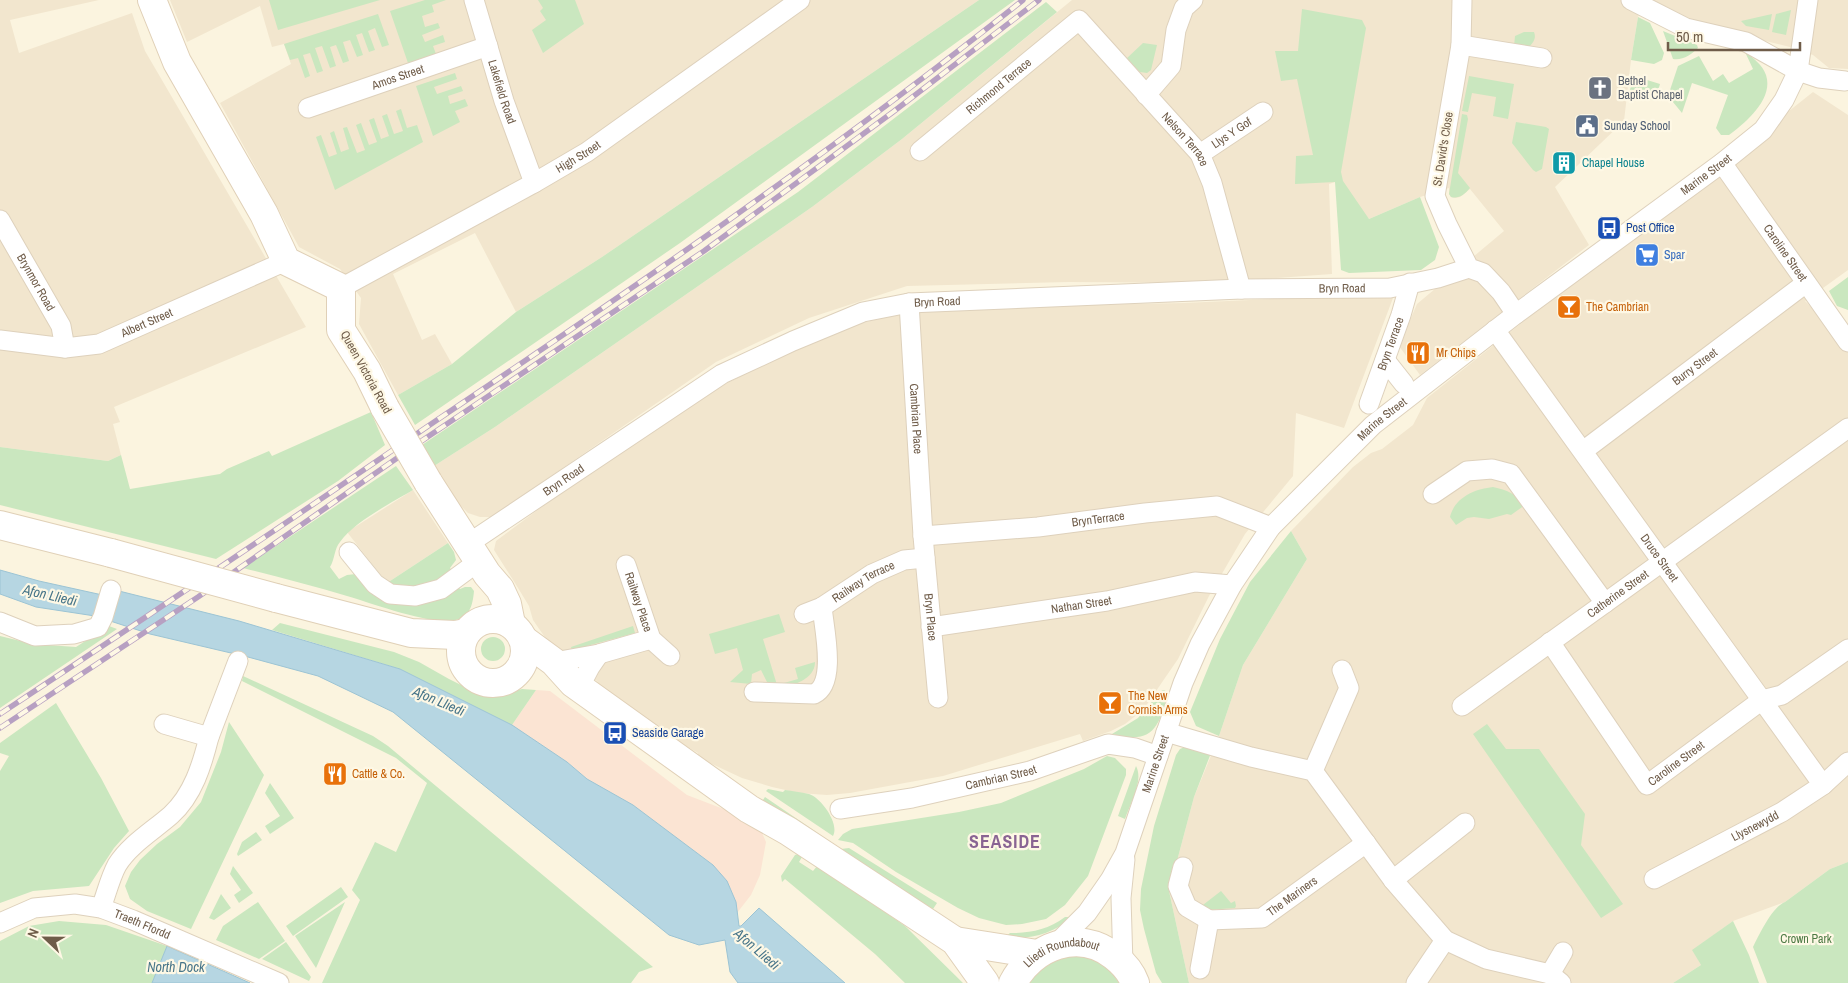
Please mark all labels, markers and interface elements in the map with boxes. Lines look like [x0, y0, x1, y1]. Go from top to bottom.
scale bar [1668, 20, 1800, 52]
text: 50 m [1676, 26, 1703, 47]
street label: Richmond Terrace [963, 54, 1035, 118]
street label: Lakefield Road [484, 58, 520, 126]
street label: Amos Street [369, 61, 426, 94]
place label: Bethel Baptist Chapel [1618, 73, 1683, 103]
church icon: Bethel Baptist Chapel [1587, 75, 1613, 101]
street label: Nelson Terrace [1158, 109, 1212, 169]
street label: St. David's Close [1429, 111, 1457, 187]
public building icon: Sunday School [1574, 113, 1600, 139]
street label: Llys Y Gof [1208, 114, 1255, 152]
place label: Sunday School [1604, 118, 1670, 134]
street label: High Street [553, 137, 604, 177]
building icon: Chapel House [1551, 150, 1577, 176]
street label: Marine Street [1677, 150, 1735, 199]
place label: Chapel House [1582, 155, 1644, 171]
bus stop icon: Post Office [1596, 215, 1622, 241]
place label: Post Office [1626, 220, 1675, 236]
street label: Caroline Street [1760, 221, 1811, 285]
supermarket icon: Spar [1634, 242, 1660, 268]
place label: Spar [1664, 247, 1686, 263]
street label: Brynmor Road [13, 251, 59, 314]
street label: Bryn Road [1319, 280, 1365, 296]
street label: Bryn Road [914, 293, 961, 311]
bar icon: The Cambrian [1556, 294, 1582, 320]
place label: The Cambrian [1586, 299, 1649, 315]
street label: Albert Street [118, 304, 175, 342]
street label: Bryn Terrace [1374, 315, 1408, 373]
street label: Queen Victoria Road [337, 328, 395, 416]
restaurant icon: Mr Chips [1405, 340, 1431, 366]
street label: Burry Street [1669, 344, 1721, 389]
place label: Mr Chips [1436, 345, 1476, 361]
street label: Cambrian Place [906, 383, 926, 455]
street label: Marine Street [1354, 394, 1410, 444]
street label: Bryn Road [540, 460, 587, 500]
street label: BrynTerrace [1071, 508, 1126, 531]
street label: Druce Street [1637, 531, 1682, 585]
street label: Railway Terrace [829, 557, 897, 606]
street label: Catherine Street [1584, 566, 1652, 621]
street label: Railway Place [621, 570, 656, 634]
water label: Afon Lliedi [20, 580, 80, 610]
street label: Nathan Street [1050, 592, 1113, 617]
street label: Bryn Place [920, 593, 941, 642]
water label: Afon Lliedi [409, 682, 469, 720]
place label: The New Cornish Arms [1128, 688, 1188, 718]
bar icon: The New Cornish Arms [1097, 690, 1123, 716]
bus stop icon: Seaside Garage [602, 720, 628, 746]
place label: Seaside Garage [632, 725, 704, 741]
street label: Marine Street [1138, 733, 1173, 795]
street label: Caroline Street [1645, 737, 1708, 790]
restaurant icon: Cattle & Co. [322, 761, 348, 787]
street label: Cambrian Street [964, 761, 1039, 794]
place label: Cattle & Co. [352, 766, 405, 782]
street label: Llysnewydd [1728, 807, 1782, 845]
district label: SEASIDE [969, 829, 1041, 854]
street label: The Mariners [1264, 873, 1321, 920]
street label: Traeth Ffordd [112, 906, 173, 943]
north arrow [20, 913, 70, 963]
water label: Afon Lliedi [730, 924, 784, 974]
text: N [23, 926, 43, 940]
park label: Crown Park [1780, 931, 1832, 947]
street label: Lliedi Roundabout [1020, 934, 1102, 971]
water label: North Dock [147, 958, 206, 976]

